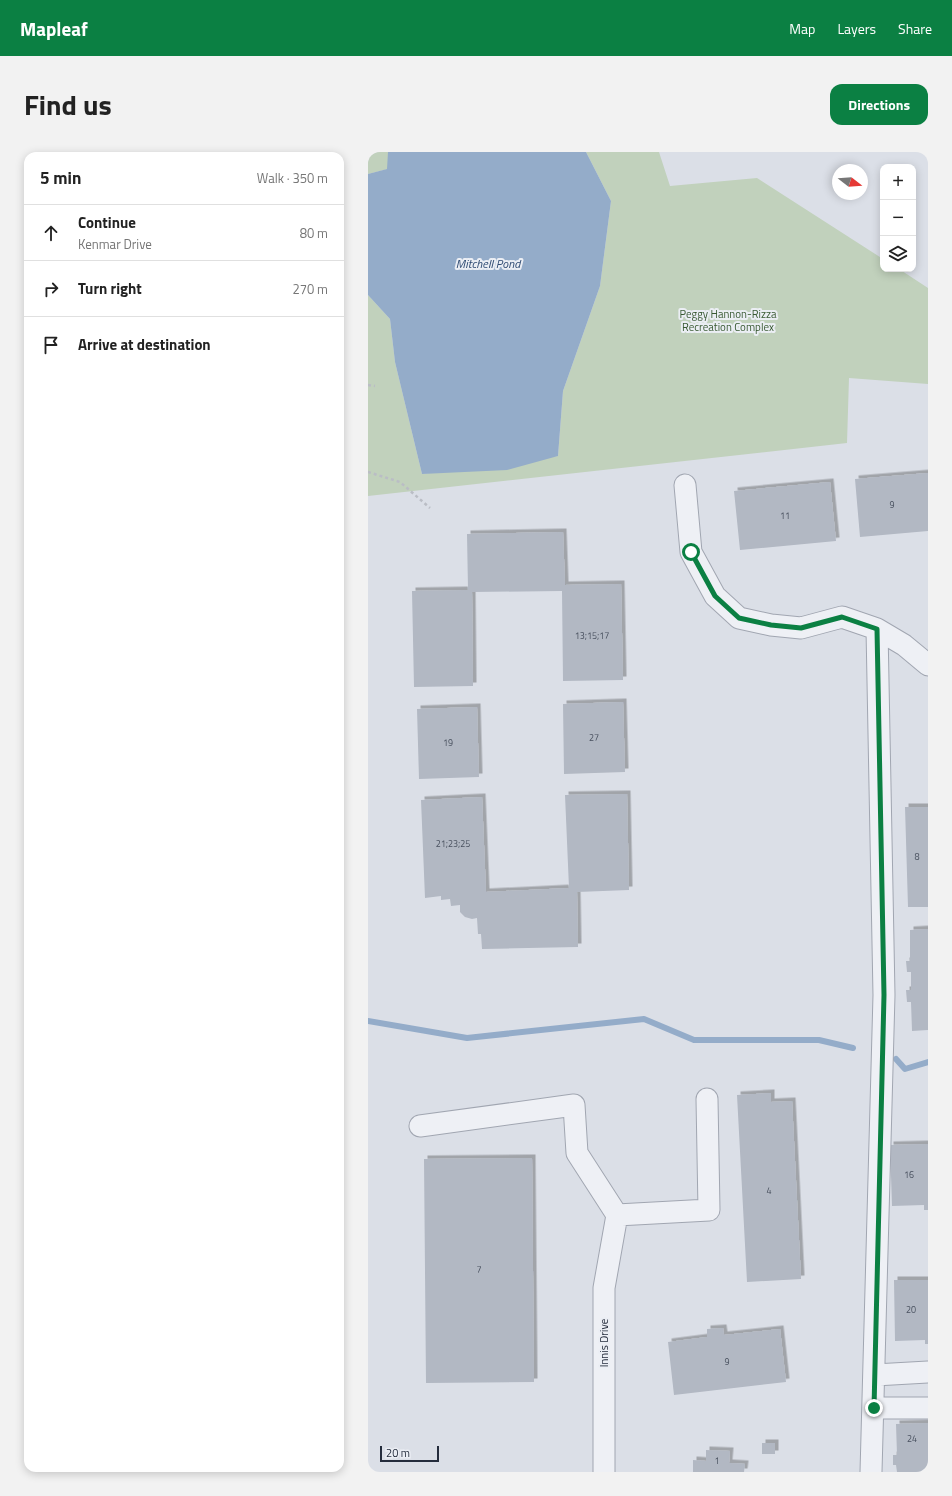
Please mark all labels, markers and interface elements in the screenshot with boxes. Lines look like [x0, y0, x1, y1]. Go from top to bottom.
text: Mapleaf [20, 14, 88, 43]
text: Map [789, 18, 815, 39]
text: Layers [837, 18, 876, 39]
text: Share [898, 18, 932, 39]
text: Find us [24, 83, 112, 126]
button: Directions [830, 84, 928, 125]
north arrow [832, 164, 868, 200]
map controls [880, 164, 916, 272]
button: + [880, 164, 916, 200]
text: 5 min [40, 165, 81, 191]
text: Walk · 350 m [257, 168, 328, 188]
button: − [880, 200, 916, 236]
text: Continue [78, 211, 136, 234]
icon: ahead [40, 222, 62, 244]
text: 80 m [300, 223, 328, 243]
text: Kenmar Drive [78, 234, 152, 254]
button: layers [880, 236, 916, 272]
water label: Mitchell Pond [456, 254, 522, 273]
text: Turn right [78, 277, 142, 300]
icon: right [40, 278, 62, 300]
text: 270 m [292, 279, 328, 299]
park label: Peggy Hannon-Rizza Recreation Complex [679, 306, 777, 335]
text: Arrive at destination [78, 333, 211, 356]
icon: arrive [40, 334, 62, 356]
house number: 9 [889, 498, 895, 511]
house number: 11 [780, 509, 790, 522]
route start [682, 543, 700, 561]
house number: 13;15;17 [575, 629, 609, 642]
house number: 27 [589, 731, 599, 744]
house number: 19 [443, 736, 453, 749]
house number: 21;23;25 [436, 837, 470, 850]
house number: 8 [914, 850, 920, 863]
house number: 16 [904, 1168, 914, 1181]
house number: 4 [766, 1184, 772, 1197]
house number: 7 [476, 1263, 482, 1276]
house number: 20 [906, 1303, 916, 1316]
street label: Innis Drive [596, 1318, 612, 1367]
house number: 9 [724, 1355, 730, 1368]
route end [865, 1399, 883, 1417]
house number: 24 [907, 1432, 917, 1445]
scale bar [380, 1444, 439, 1463]
text: 20 m [386, 1445, 410, 1461]
house number: 1 [714, 1454, 720, 1467]

